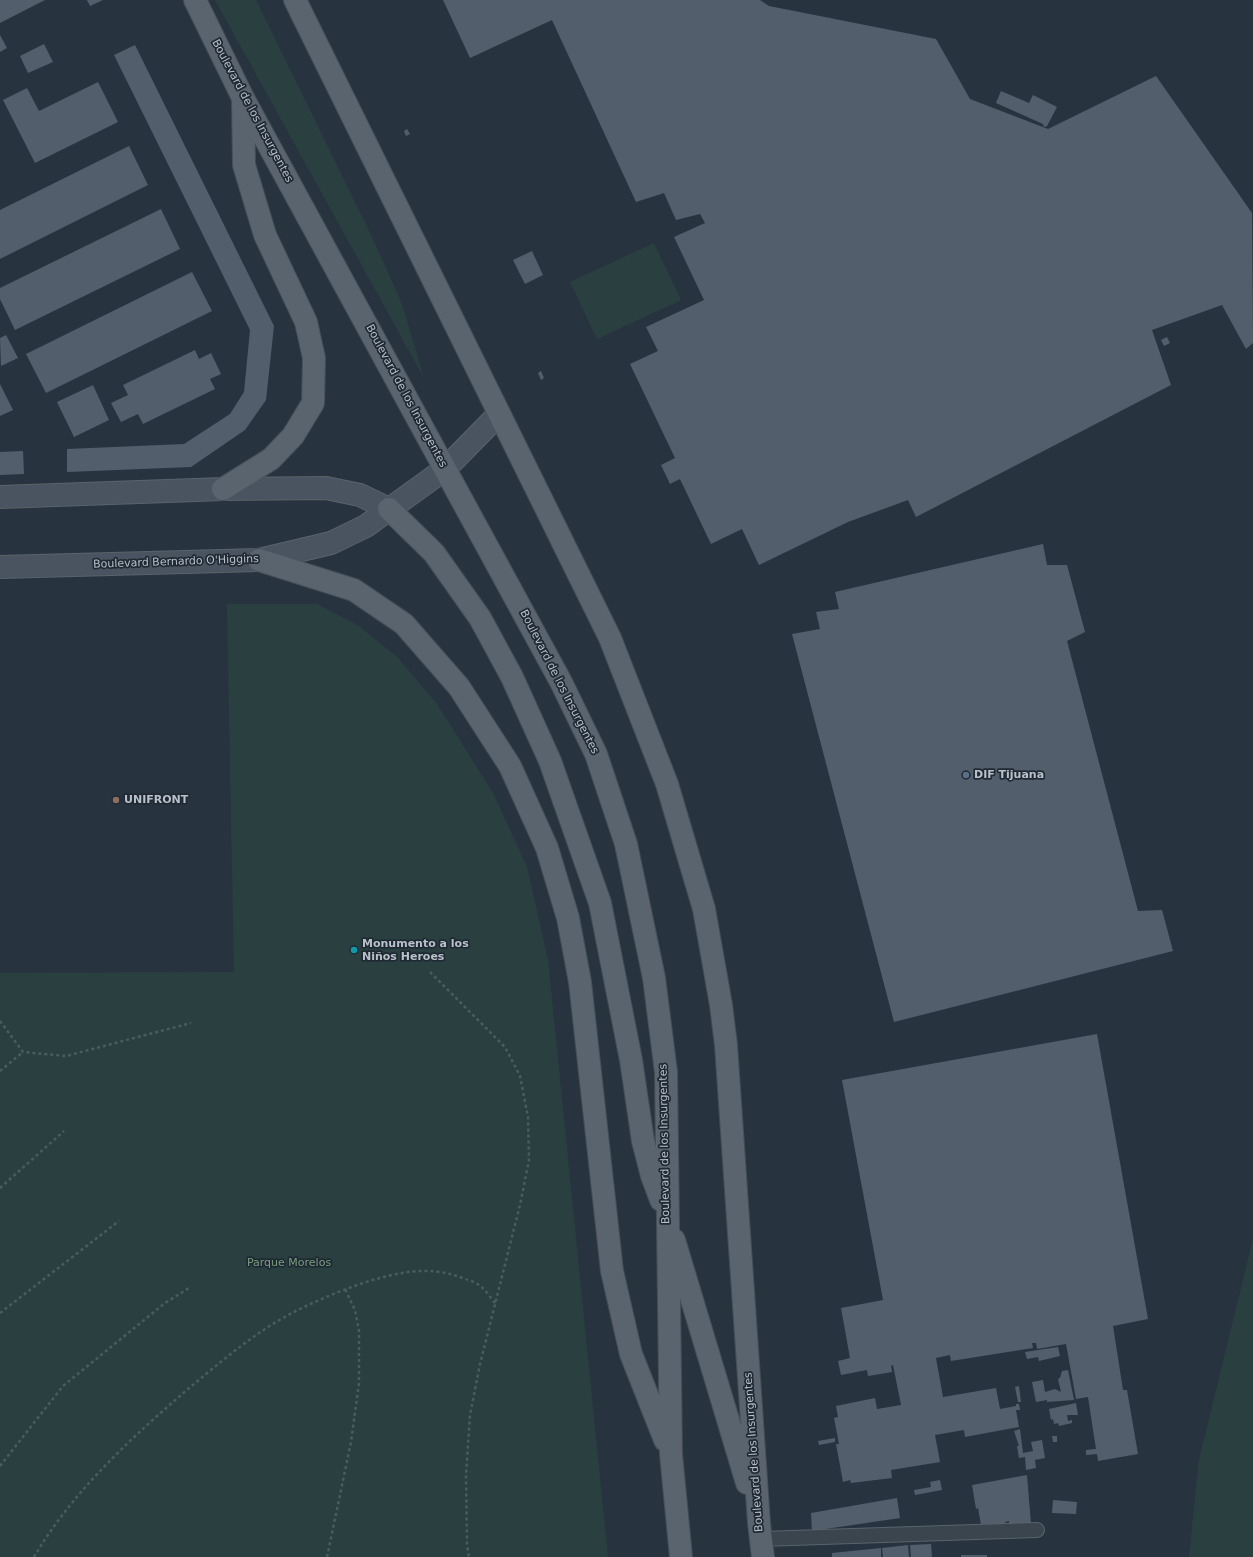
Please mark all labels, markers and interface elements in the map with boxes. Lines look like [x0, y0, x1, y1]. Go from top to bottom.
street label: Boulevard de los Insurgentes [209, 37, 295, 185]
street label: Boulevard de los Insurgentes [363, 322, 449, 470]
street label: Boulevard Bernardo O'Higgins [93, 553, 259, 571]
street label: Boulevard de los Insurgentes [517, 608, 601, 756]
place label: DIF Tijuana [974, 768, 1044, 782]
marker: DIF Tijuana [961, 770, 971, 780]
place label: UNIFRONT [124, 793, 188, 807]
marker: UNIFRONT [111, 795, 121, 805]
place label: Monumento a los Niños Heroes [362, 937, 469, 963]
marker: Monumento a los Niños Heroes [349, 945, 359, 955]
street label: Boulevard de los Insurgentes [657, 1064, 673, 1224]
park label: Parque Morelos [247, 1256, 331, 1270]
street label: Boulevard de los Insurgentes [742, 1372, 766, 1532]

